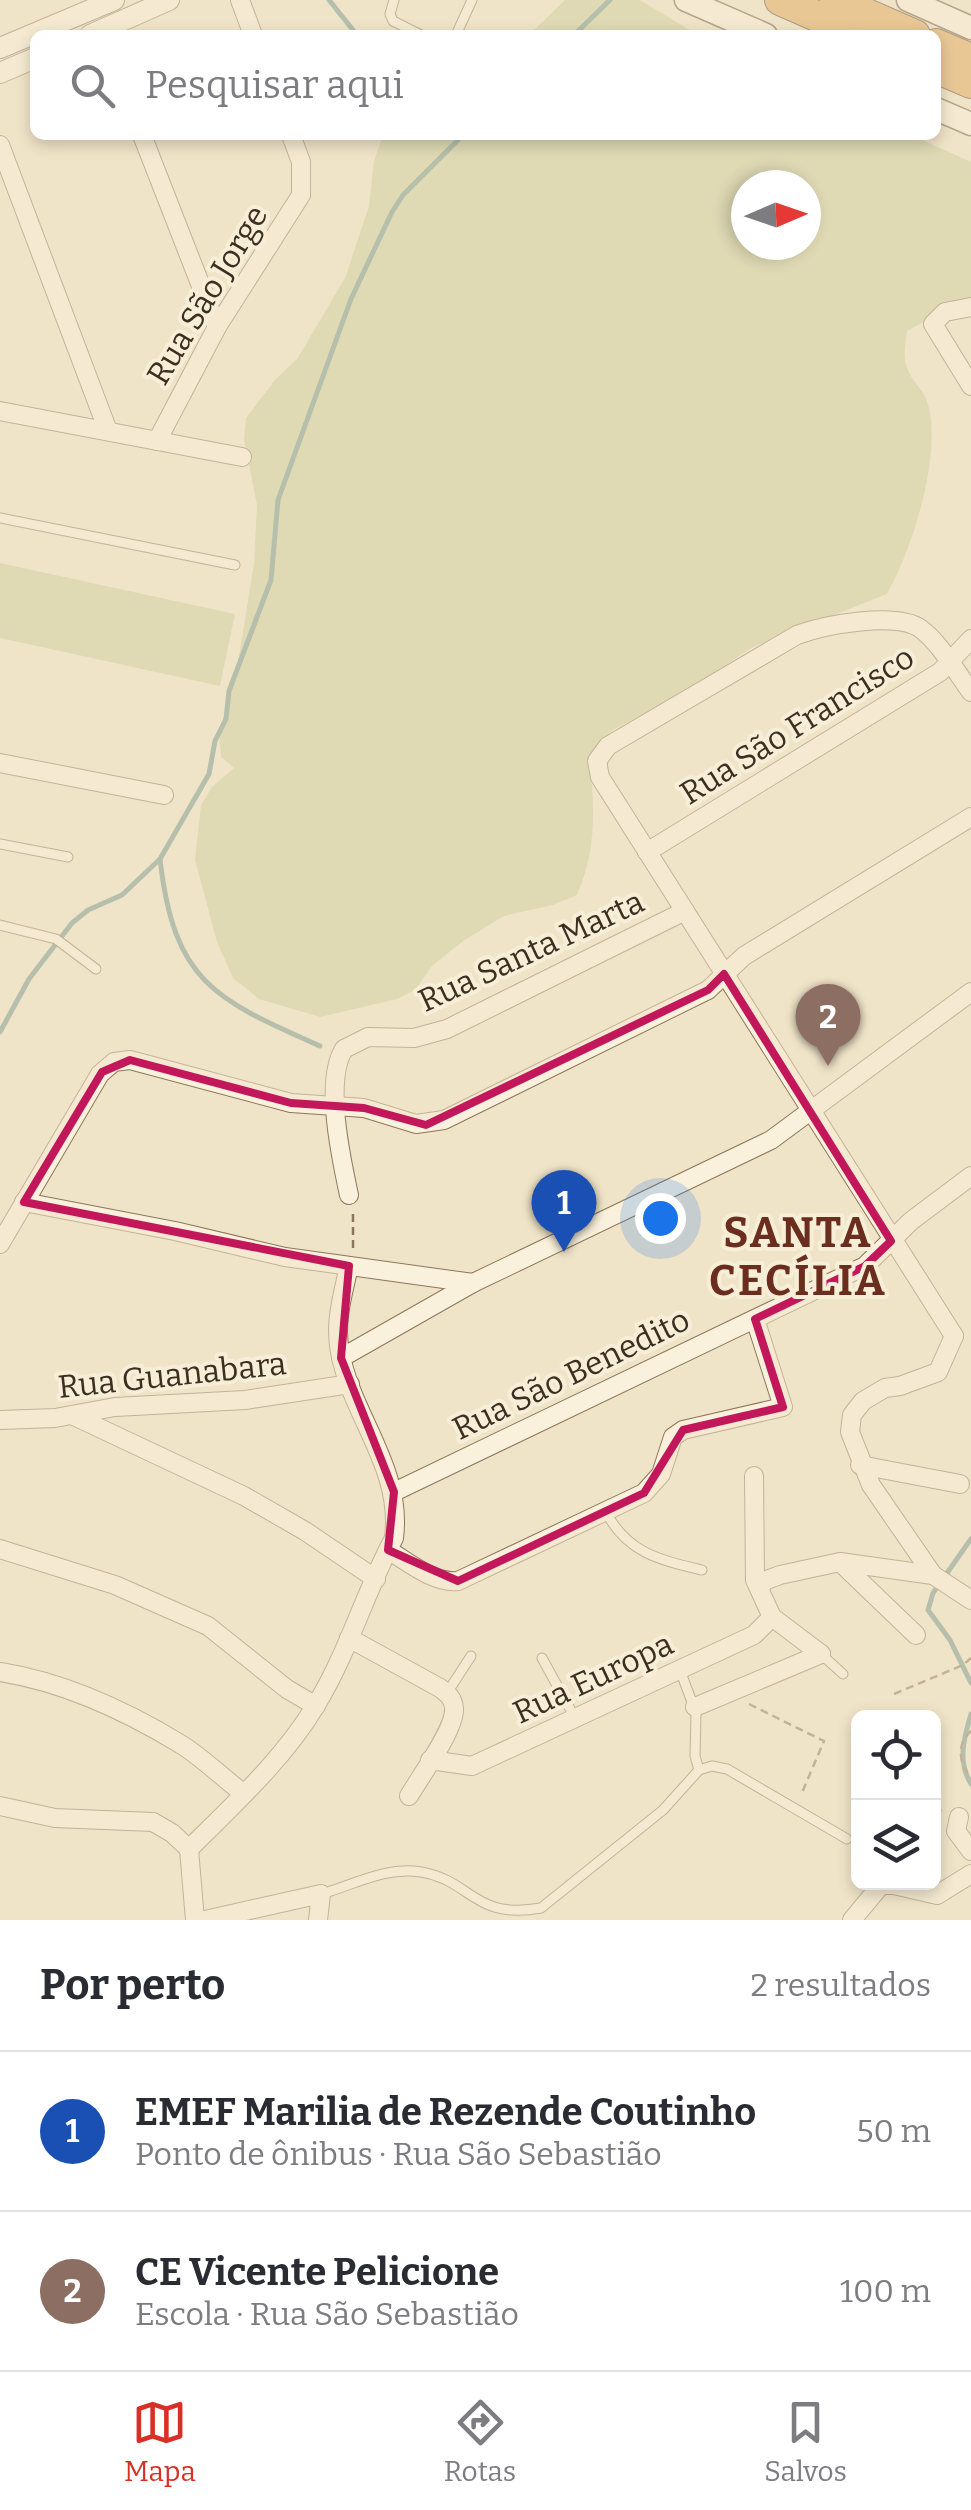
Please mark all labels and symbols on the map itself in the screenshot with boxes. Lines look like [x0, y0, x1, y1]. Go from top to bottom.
north arrow [731, 170, 821, 260]
street label: Rua São Jorge [139, 199, 275, 391]
street label: Rua São Francisco [673, 638, 921, 812]
street label: Rua Santa Marta [412, 882, 650, 1020]
pin: 2 [796, 984, 860, 1066]
pin: 1 [532, 1170, 596, 1252]
your location [635, 1193, 686, 1244]
district label: SANTA CECÍLIA [709, 1208, 887, 1306]
street label: Rua São Benedito [446, 1300, 696, 1448]
street label: Rua Guanabara [56, 1344, 288, 1406]
street label: Rua Europa [507, 1624, 679, 1732]

